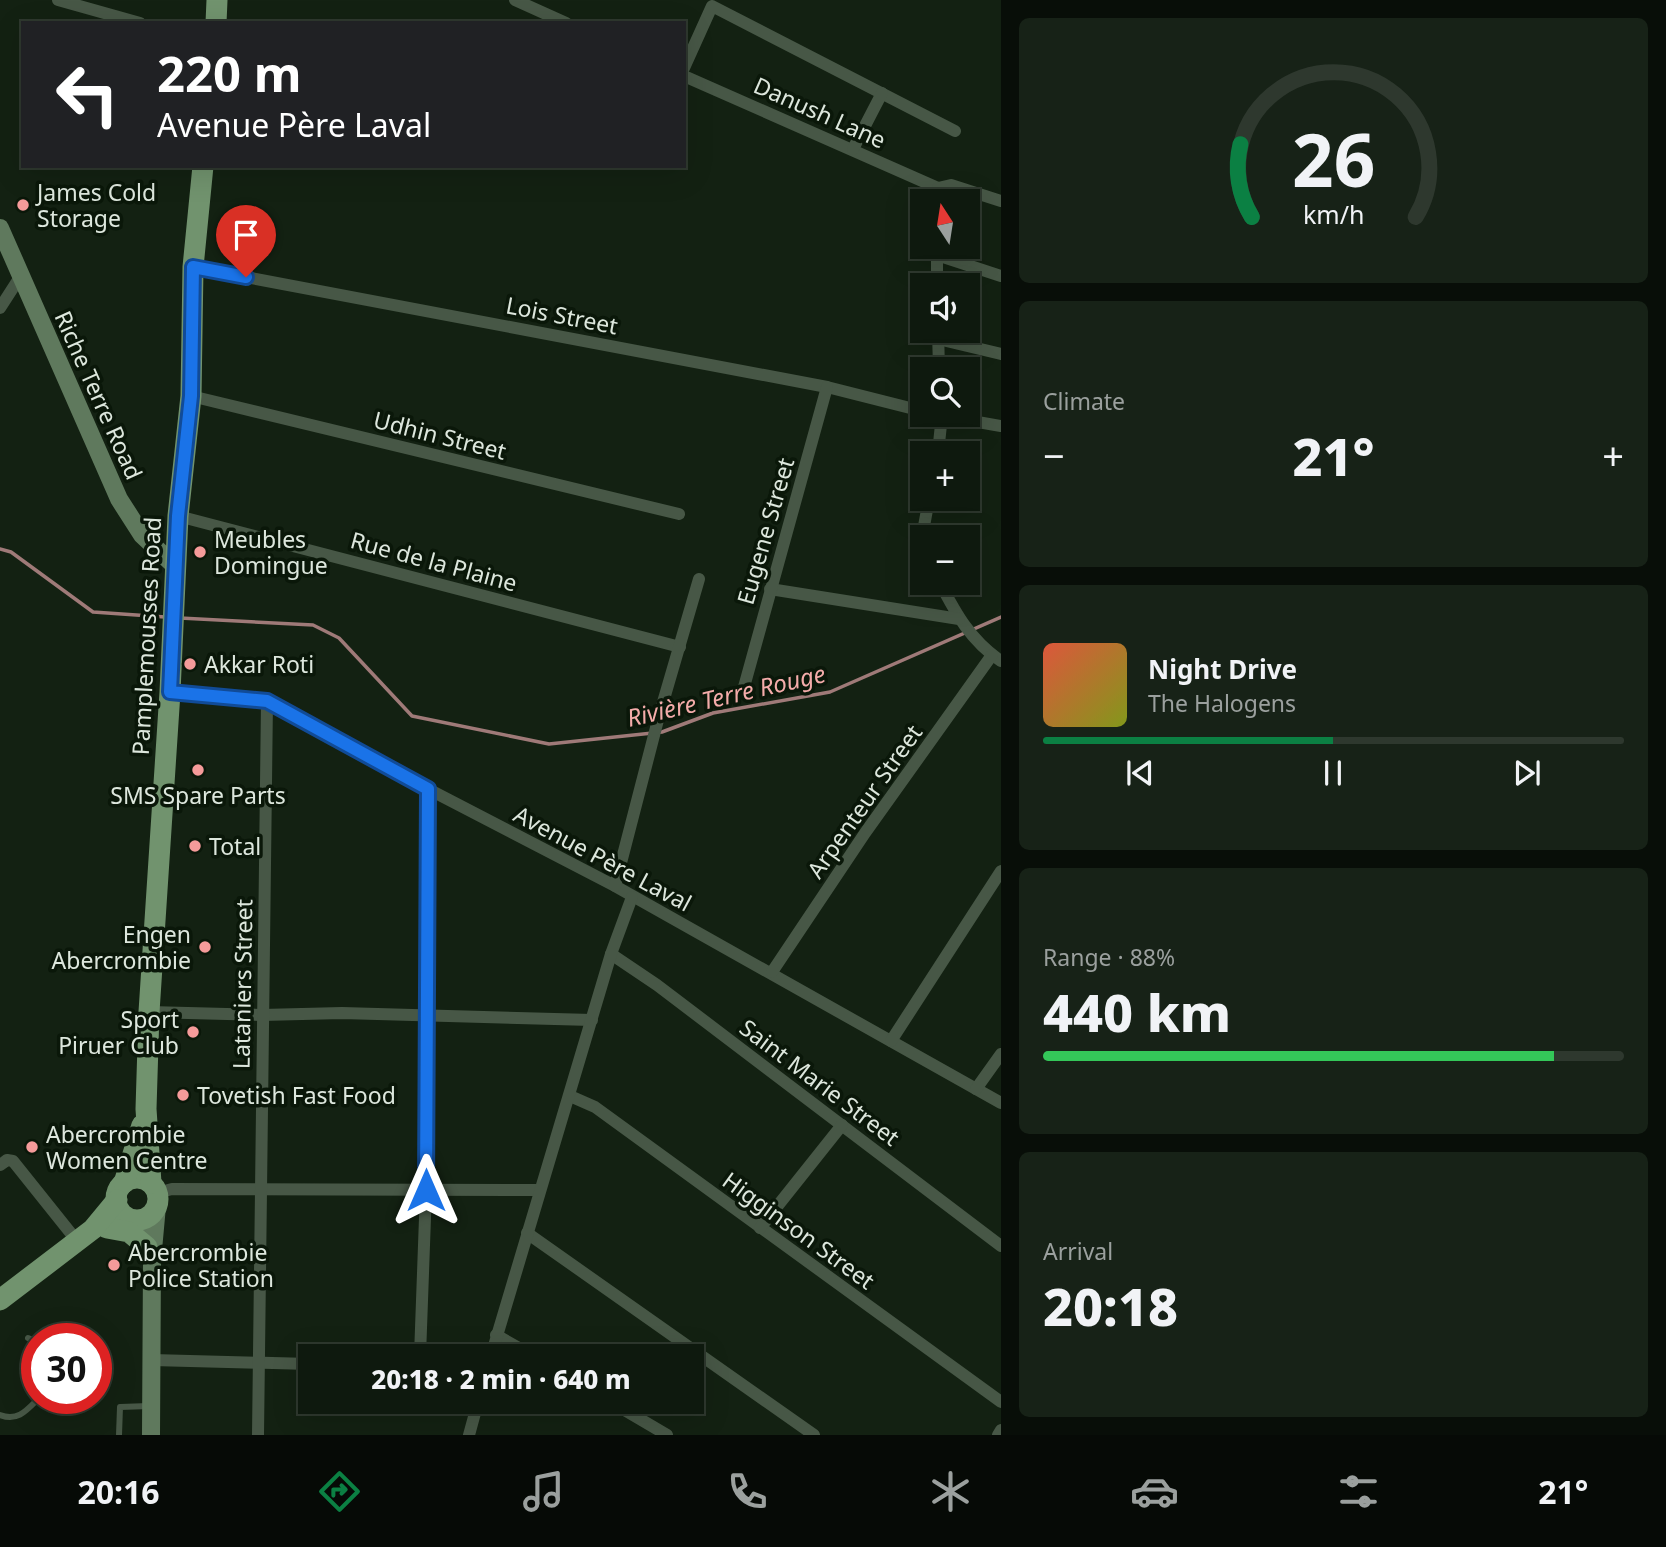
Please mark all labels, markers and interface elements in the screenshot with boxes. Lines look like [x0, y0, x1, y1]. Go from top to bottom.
text: 220 m [157, 40, 302, 106]
icon: left [42, 49, 133, 140]
street label: Danush Lane [749, 69, 891, 155]
text: Avenue Père Laval [157, 103, 431, 146]
text: 26 [1292, 109, 1375, 208]
place label: James Cold Storage [35, 176, 156, 234]
north arrow [910, 189, 980, 259]
map controls [910, 189, 980, 595]
marker: James Cold Storage [15, 197, 31, 213]
text: km/h [1303, 197, 1364, 231]
pin [216, 205, 276, 277]
icon: arrive [227, 216, 265, 254]
button: sound [910, 273, 980, 343]
street label: Lois Street [503, 289, 621, 341]
street label: Riche Terre Road [48, 306, 150, 484]
button: search [910, 357, 980, 427]
text: Climate [1043, 385, 1125, 417]
street label: Udhin Street [370, 403, 510, 467]
text: 21° [1292, 420, 1375, 491]
text: − [1043, 429, 1065, 481]
text: + [1602, 429, 1624, 481]
button: + [910, 441, 980, 511]
street label: Eugene Street [729, 454, 801, 608]
street label: Pamplemousses Road [124, 516, 168, 756]
place label: Meubles Domingue [214, 523, 328, 581]
street label: Rue de la Plaine [347, 523, 521, 599]
button: − [910, 525, 980, 595]
marker: Meubles Domingue [192, 544, 208, 560]
place label: Akkar Roti [204, 648, 314, 680]
text: Night Drive [1148, 651, 1297, 687]
marker: Akkar Roti [182, 656, 198, 672]
water label: Rivière Terre Rouge [623, 656, 829, 734]
text: The Halogens [1148, 687, 1296, 719]
street label: Arpenteur Street [799, 718, 929, 884]
icon: previous [1121, 754, 1159, 792]
icon: pause [1314, 754, 1352, 792]
icon: next [1508, 754, 1546, 792]
marker: SMS Spare Parts [190, 762, 206, 778]
place label: SMS Spare Parts [110, 779, 286, 811]
street label: Avenue Père Laval [508, 798, 698, 918]
place label: Total [209, 830, 261, 862]
marker: Total [187, 838, 203, 854]
street label: Lataniers Street [225, 899, 259, 1069]
place label: Engen Abercrombie [52, 918, 191, 976]
marker: Engen Abercrombie [197, 939, 213, 955]
text: Range · 88% [1043, 941, 1175, 973]
text: 440 km [1043, 976, 1231, 1047]
place label: Sport Piruer Club [58, 1003, 179, 1061]
street label: Saint Marie Street [734, 1011, 906, 1153]
marker: Sport Piruer Club [185, 1024, 201, 1040]
place label: Tovetish Fast Food [197, 1079, 396, 1111]
marker: Tovetish Fast Food [175, 1087, 191, 1103]
place label: Abercrombie Women Centre [46, 1118, 208, 1176]
marker: Abercrombie Women Centre [24, 1139, 40, 1155]
position arrow [389, 1153, 463, 1227]
street label: Higginson Street [716, 1164, 882, 1296]
text: Arrival [1043, 1235, 1113, 1267]
place label: Abercrombie Police Station [128, 1236, 274, 1294]
marker: Abercrombie Police Station [106, 1257, 122, 1273]
text: 20:18 [1043, 1270, 1178, 1341]
speed limit sign: 30 [21, 1323, 112, 1414]
text: 20:18 · 2 min · 640 m [371, 1361, 631, 1397]
icon: directions [315, 1467, 364, 1516]
icon: music [519, 1467, 568, 1516]
icon: phone [723, 1467, 772, 1516]
icon: climate [926, 1467, 975, 1516]
icon: car [1130, 1467, 1179, 1516]
icon: filters [1334, 1467, 1383, 1516]
text: 20:16 [77, 1470, 160, 1513]
text: 21° [1538, 1470, 1588, 1513]

